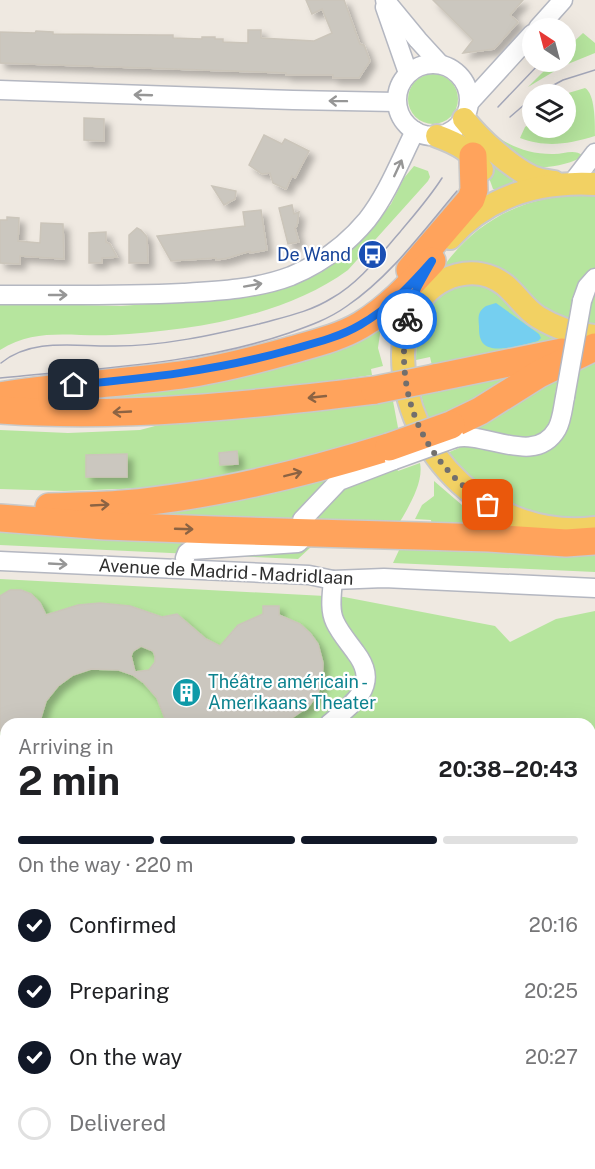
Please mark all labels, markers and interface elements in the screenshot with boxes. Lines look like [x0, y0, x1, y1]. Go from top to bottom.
north arrow [522, 18, 576, 72]
map controls [522, 18, 576, 138]
button: layers [522, 84, 576, 138]
one-way arrow [134, 89, 154, 100]
one-way arrow [328, 95, 348, 107]
one-way arrow [392, 159, 404, 177]
bus stop icon: De Wand [356, 239, 388, 271]
place label: De Wand [277, 244, 351, 265]
one-way arrow [243, 279, 262, 290]
one-way arrow [48, 289, 68, 301]
courier [377, 289, 437, 349]
icon: bike [391, 303, 424, 336]
pin [48, 359, 99, 410]
icon: home [57, 368, 90, 401]
one-way arrow [307, 392, 327, 403]
one-way arrow [113, 406, 133, 417]
one-way arrow [283, 468, 302, 480]
pin [462, 479, 513, 530]
icon: bag [471, 488, 504, 521]
one-way arrow [90, 499, 110, 510]
one-way arrow [174, 524, 194, 535]
street label: Avenue de Madrid - Madridlaan [98, 554, 354, 589]
one-way arrow [48, 558, 68, 569]
place label: Théâtre américain - Amerikaans Theater [208, 671, 376, 713]
building icon: Théâtre américain - Amerikaans Theater [171, 676, 203, 708]
text: Arriving in [18, 735, 113, 759]
text: 20:38–20:43 [438, 756, 578, 782]
text: 2 min [18, 758, 120, 804]
text: On the way · 220 m [18, 853, 193, 877]
icon: check [18, 909, 51, 942]
text: Confirmed [69, 912, 176, 938]
text: 20:16 [529, 913, 578, 937]
icon: check [18, 975, 51, 1008]
text: Preparing [69, 978, 170, 1004]
text: 20:25 [524, 979, 578, 1003]
icon: check [18, 1041, 51, 1074]
text: On the way [69, 1044, 182, 1070]
text: 20:27 [525, 1045, 578, 1069]
text: Delivered [69, 1110, 166, 1136]

